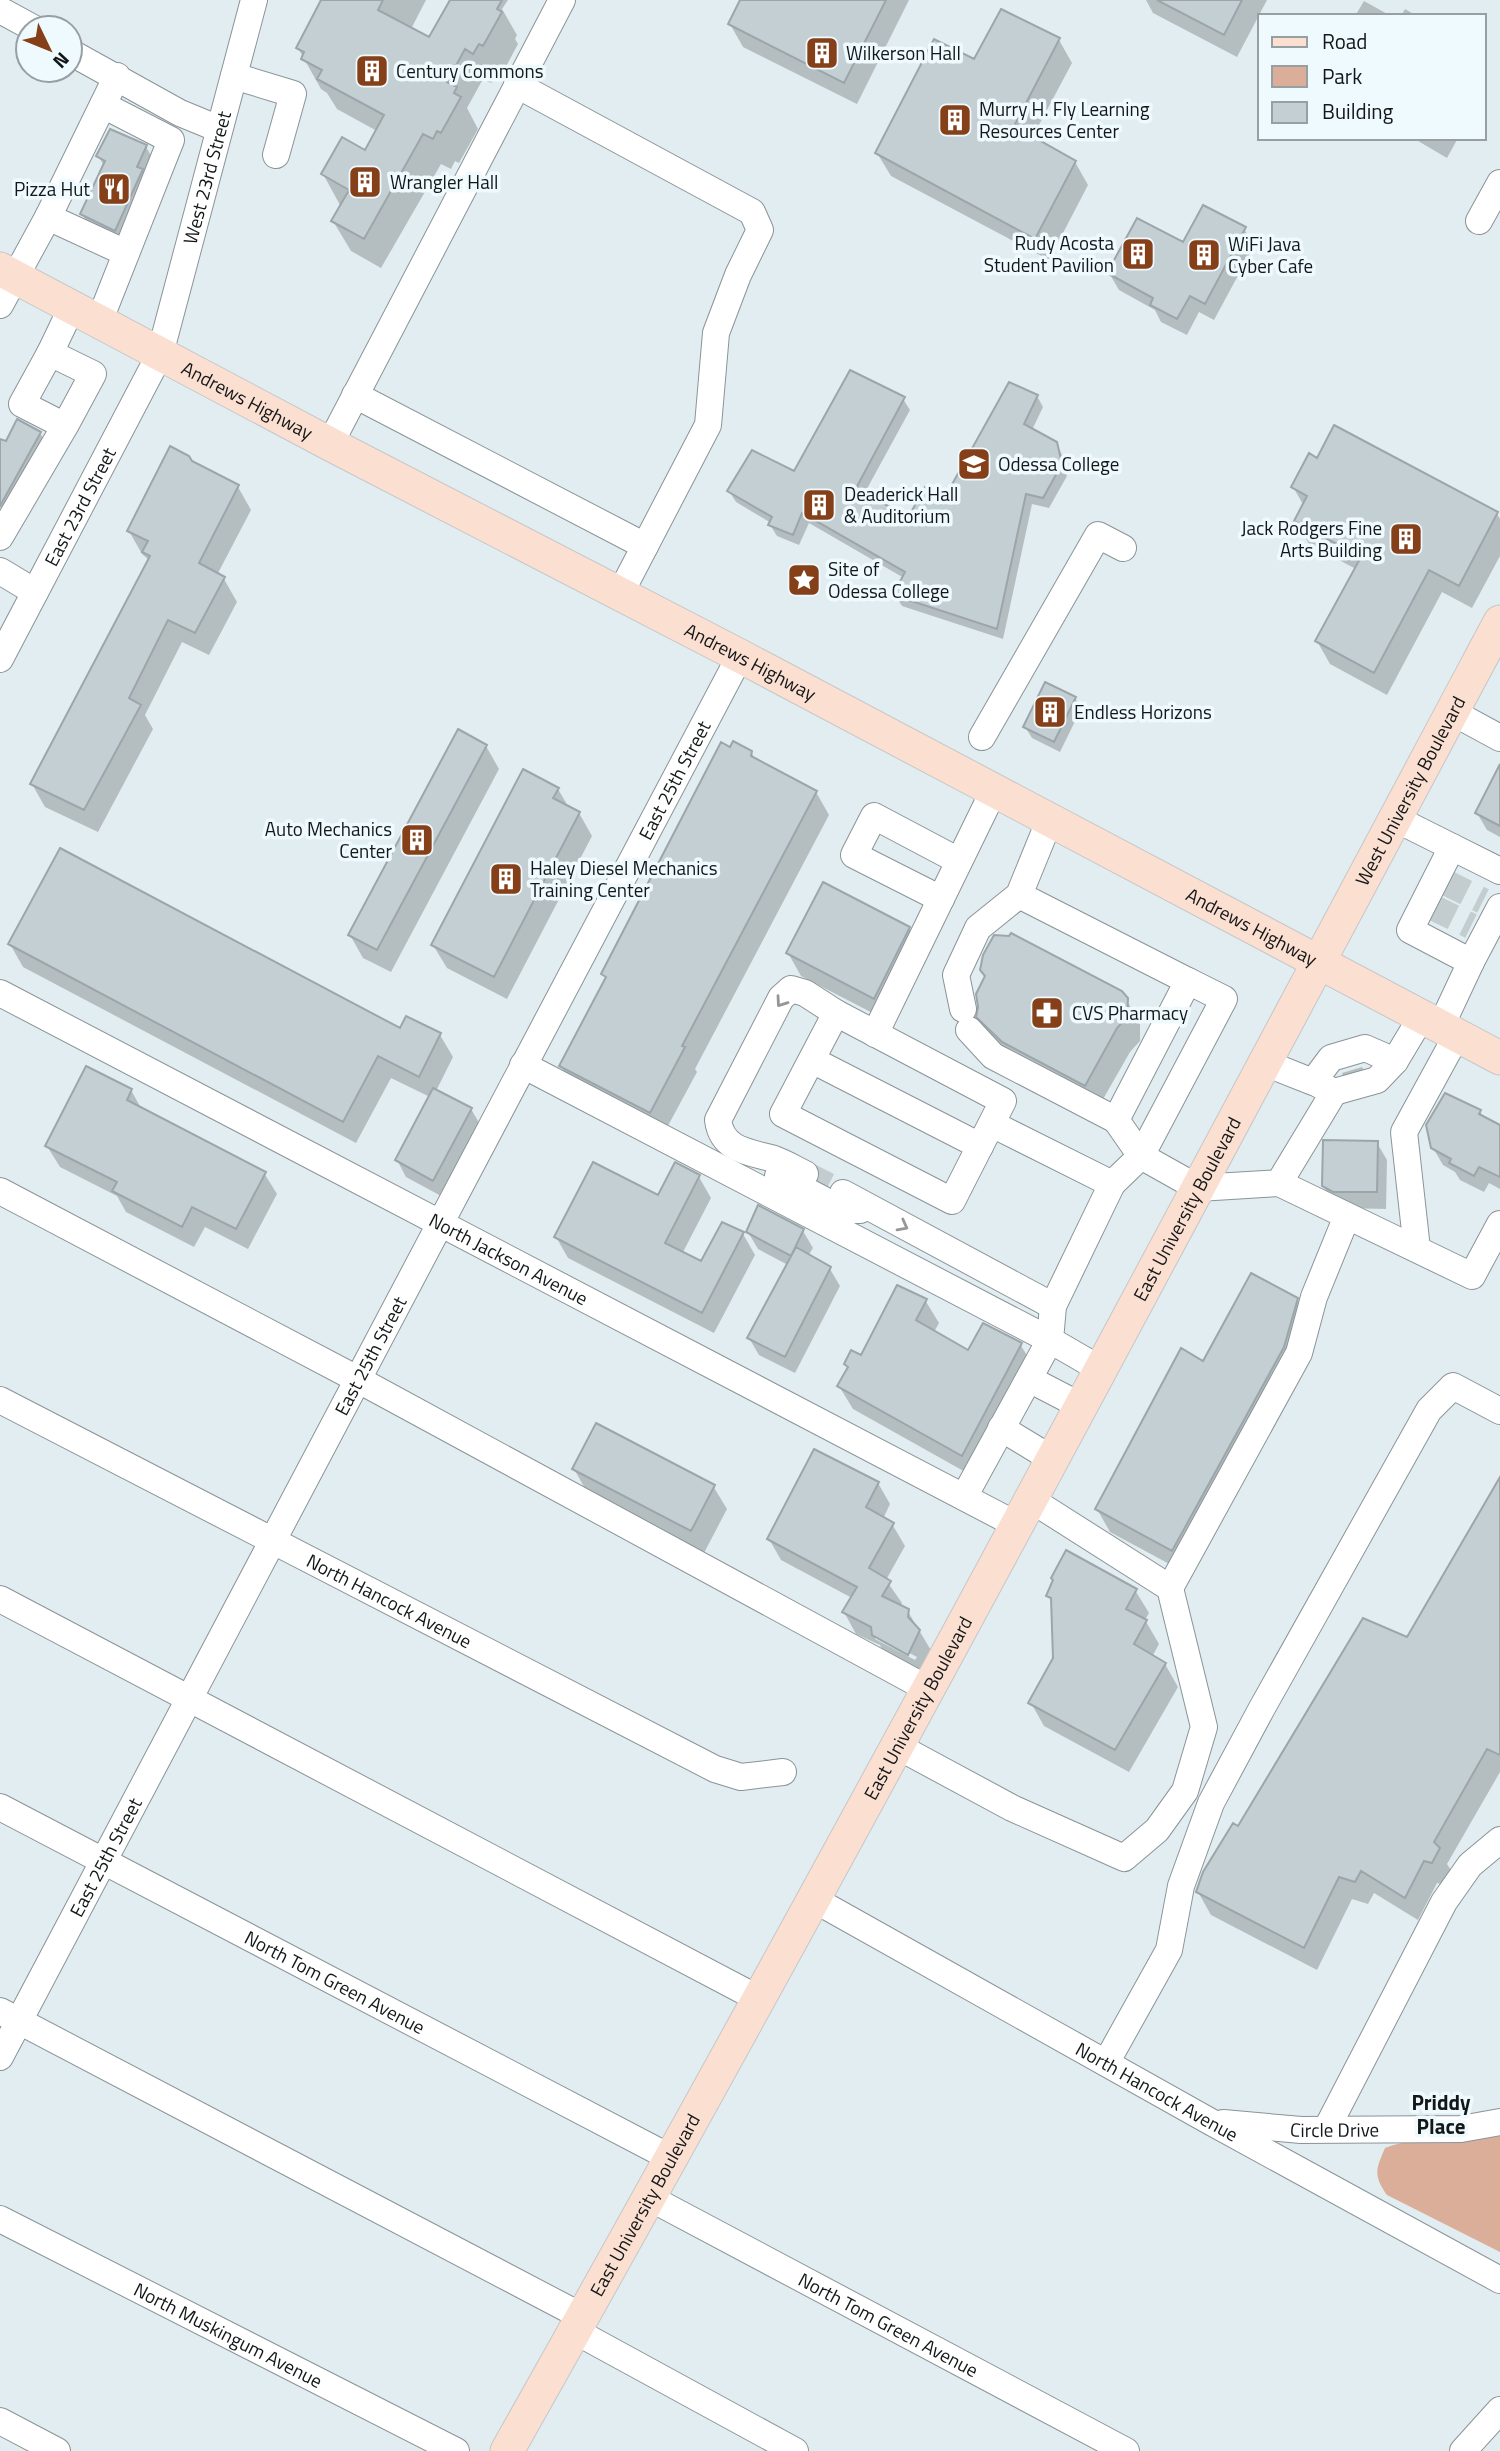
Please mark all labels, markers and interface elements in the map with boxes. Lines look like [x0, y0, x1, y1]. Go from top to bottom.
north arrow [14, 14, 84, 84]
legend [1258, 14, 1486, 140]
text: Road [1322, 25, 1367, 57]
building icon: Wilkerson Hall [803, 34, 841, 72]
place label: Wilkerson Hall [846, 38, 961, 67]
text: N [47, 46, 77, 76]
building icon: Century Commons [353, 52, 391, 90]
place label: Century Commons [396, 56, 544, 85]
text: Park [1322, 60, 1362, 92]
place label: Murry H. Fly Learning Resources Center [979, 94, 1150, 145]
text: Building [1322, 95, 1394, 127]
building icon: Murry H. Fly Learning Resources Center [936, 101, 974, 139]
street label: West 23rd Street [175, 107, 238, 247]
building icon: Wrangler Hall [346, 163, 384, 201]
place label: Wrangler Hall [390, 167, 498, 196]
restaurant icon: Pizza Hut [95, 170, 133, 208]
place label: Pizza Hut [14, 174, 90, 203]
place label: Rudy Acosta Student Pavilion [984, 228, 1114, 279]
place label: WiFi Java Cyber Cafe [1228, 229, 1313, 280]
building icon: Rudy Acosta Student Pavilion [1119, 235, 1157, 273]
building icon: WiFi Java Cyber Cafe [1185, 236, 1223, 274]
street label: Andrews Highway [177, 353, 318, 446]
street label: East 23rd Street [36, 442, 123, 571]
school or university icon: Odessa College [955, 445, 993, 483]
place label: Odessa College [998, 449, 1119, 478]
place label: Deaderick Hall & Auditorium [844, 479, 958, 530]
building icon: Deaderick Hall & Auditorium [800, 486, 838, 524]
place label: Jack Rodgers Fine Arts Building [1241, 513, 1382, 564]
building icon: Jack Rodgers Fine Arts Building [1387, 520, 1425, 558]
place label: Site of Odessa College [828, 554, 949, 605]
place icon: Site of Odessa College [785, 561, 823, 599]
street label: Andrews Highway [680, 615, 822, 708]
street label: West University Boulevard [1347, 690, 1472, 891]
building icon: Endless Horizons [1031, 693, 1069, 731]
place label: Endless Horizons [1074, 697, 1212, 726]
street label: East 25th Street [631, 715, 718, 845]
place label: Auto Mechanics Center [265, 814, 392, 865]
building icon: Auto Mechanics Center [398, 821, 436, 859]
place label: Haley Diesel Mechanics Training Center [530, 853, 718, 904]
building icon: Haley Diesel Mechanics Training Center [487, 860, 525, 898]
street label: Andrews Highway [1181, 880, 1323, 973]
one-way arrow [777, 994, 789, 1007]
pharmacy icon: CVS Pharmacy [1028, 994, 1066, 1032]
place label: CVS Pharmacy [1072, 998, 1188, 1027]
street label: East University Boulevard [1125, 1111, 1248, 1306]
street label: North Jackson Avenue [424, 1205, 593, 1312]
one-way arrow [896, 1218, 908, 1232]
street label: East 25th Street [326, 1291, 414, 1420]
street label: North Hancock Avenue [302, 1546, 477, 1655]
street label: East University Boulevard [856, 1611, 979, 1805]
street label: East 25th Street [62, 1792, 149, 1922]
street label: North Tom Green Avenue [240, 1923, 431, 2041]
street label: North Hancock Avenue [1071, 2034, 1244, 2148]
district label: Priddy Place [1411, 2086, 1471, 2142]
street label: East University Boulevard [582, 2108, 707, 2301]
street label: Circle Drive [1289, 2114, 1379, 2144]
street label: North Tom Green Avenue [794, 2265, 984, 2384]
street label: North Muskingum Avenue [129, 2274, 328, 2395]

